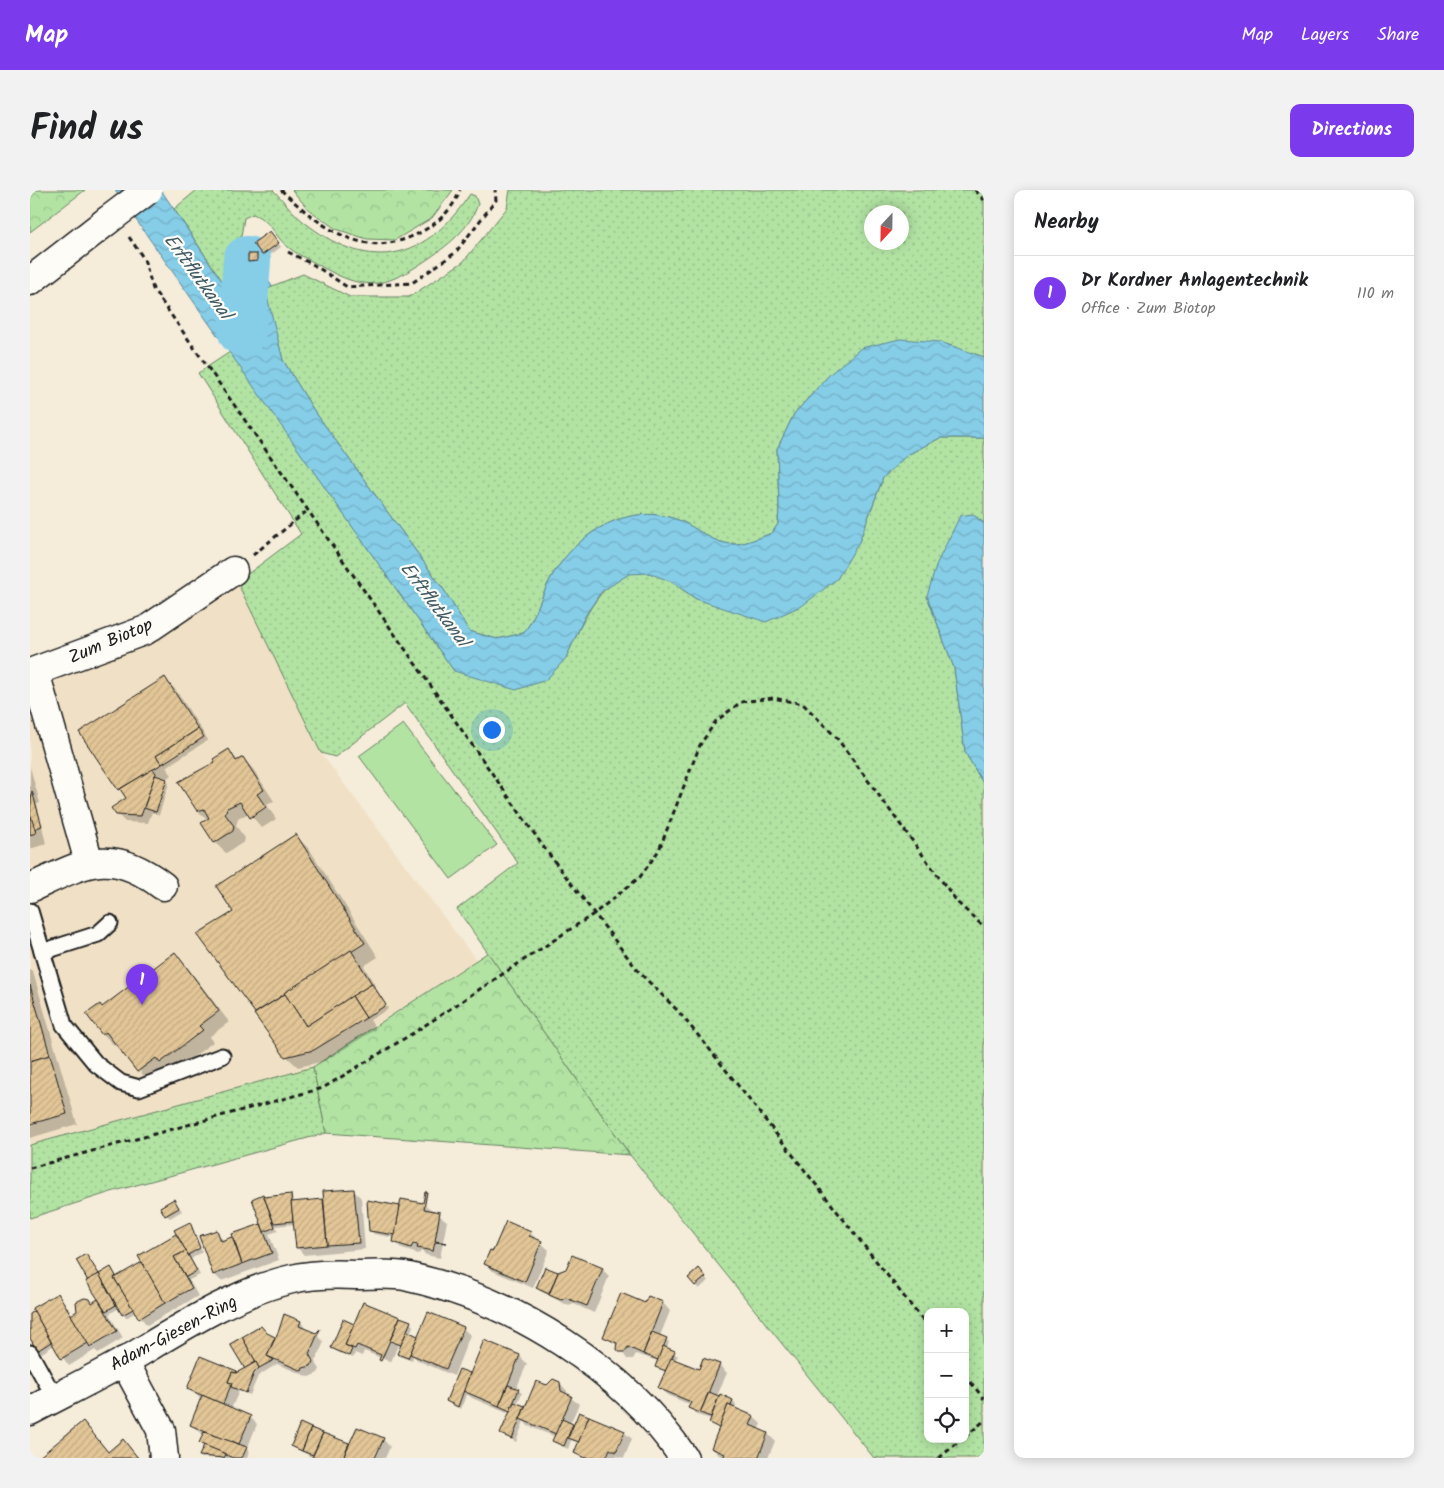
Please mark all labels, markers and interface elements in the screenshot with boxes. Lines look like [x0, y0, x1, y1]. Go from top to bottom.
text: Map [25, 16, 68, 55]
text: Map [1242, 21, 1273, 50]
text: Layers [1301, 21, 1349, 50]
text: Share [1377, 21, 1419, 50]
text: Find us [30, 102, 143, 158]
button: Directions [1290, 104, 1414, 157]
north arrow [864, 205, 909, 250]
text: Nearby [1034, 206, 1099, 239]
water label: Erftflutkanal [155, 228, 241, 329]
text: Dr Kordner Anlagentechnik [1081, 266, 1308, 296]
text: 1 [1048, 281, 1052, 306]
text: 110 m [1357, 281, 1394, 306]
text: Office · Zum Biotop [1081, 296, 1215, 321]
water label: Erftflutkanal [392, 556, 478, 657]
street label: Zum Biotop [64, 611, 158, 673]
your location [479, 717, 505, 743]
pin: 1 [126, 964, 158, 1005]
street label: Adam-Giesen-Ring [105, 1288, 243, 1380]
map controls [924, 1308, 969, 1443]
button: + [924, 1308, 969, 1353]
button: − [924, 1353, 969, 1398]
button: locate [924, 1398, 969, 1443]

